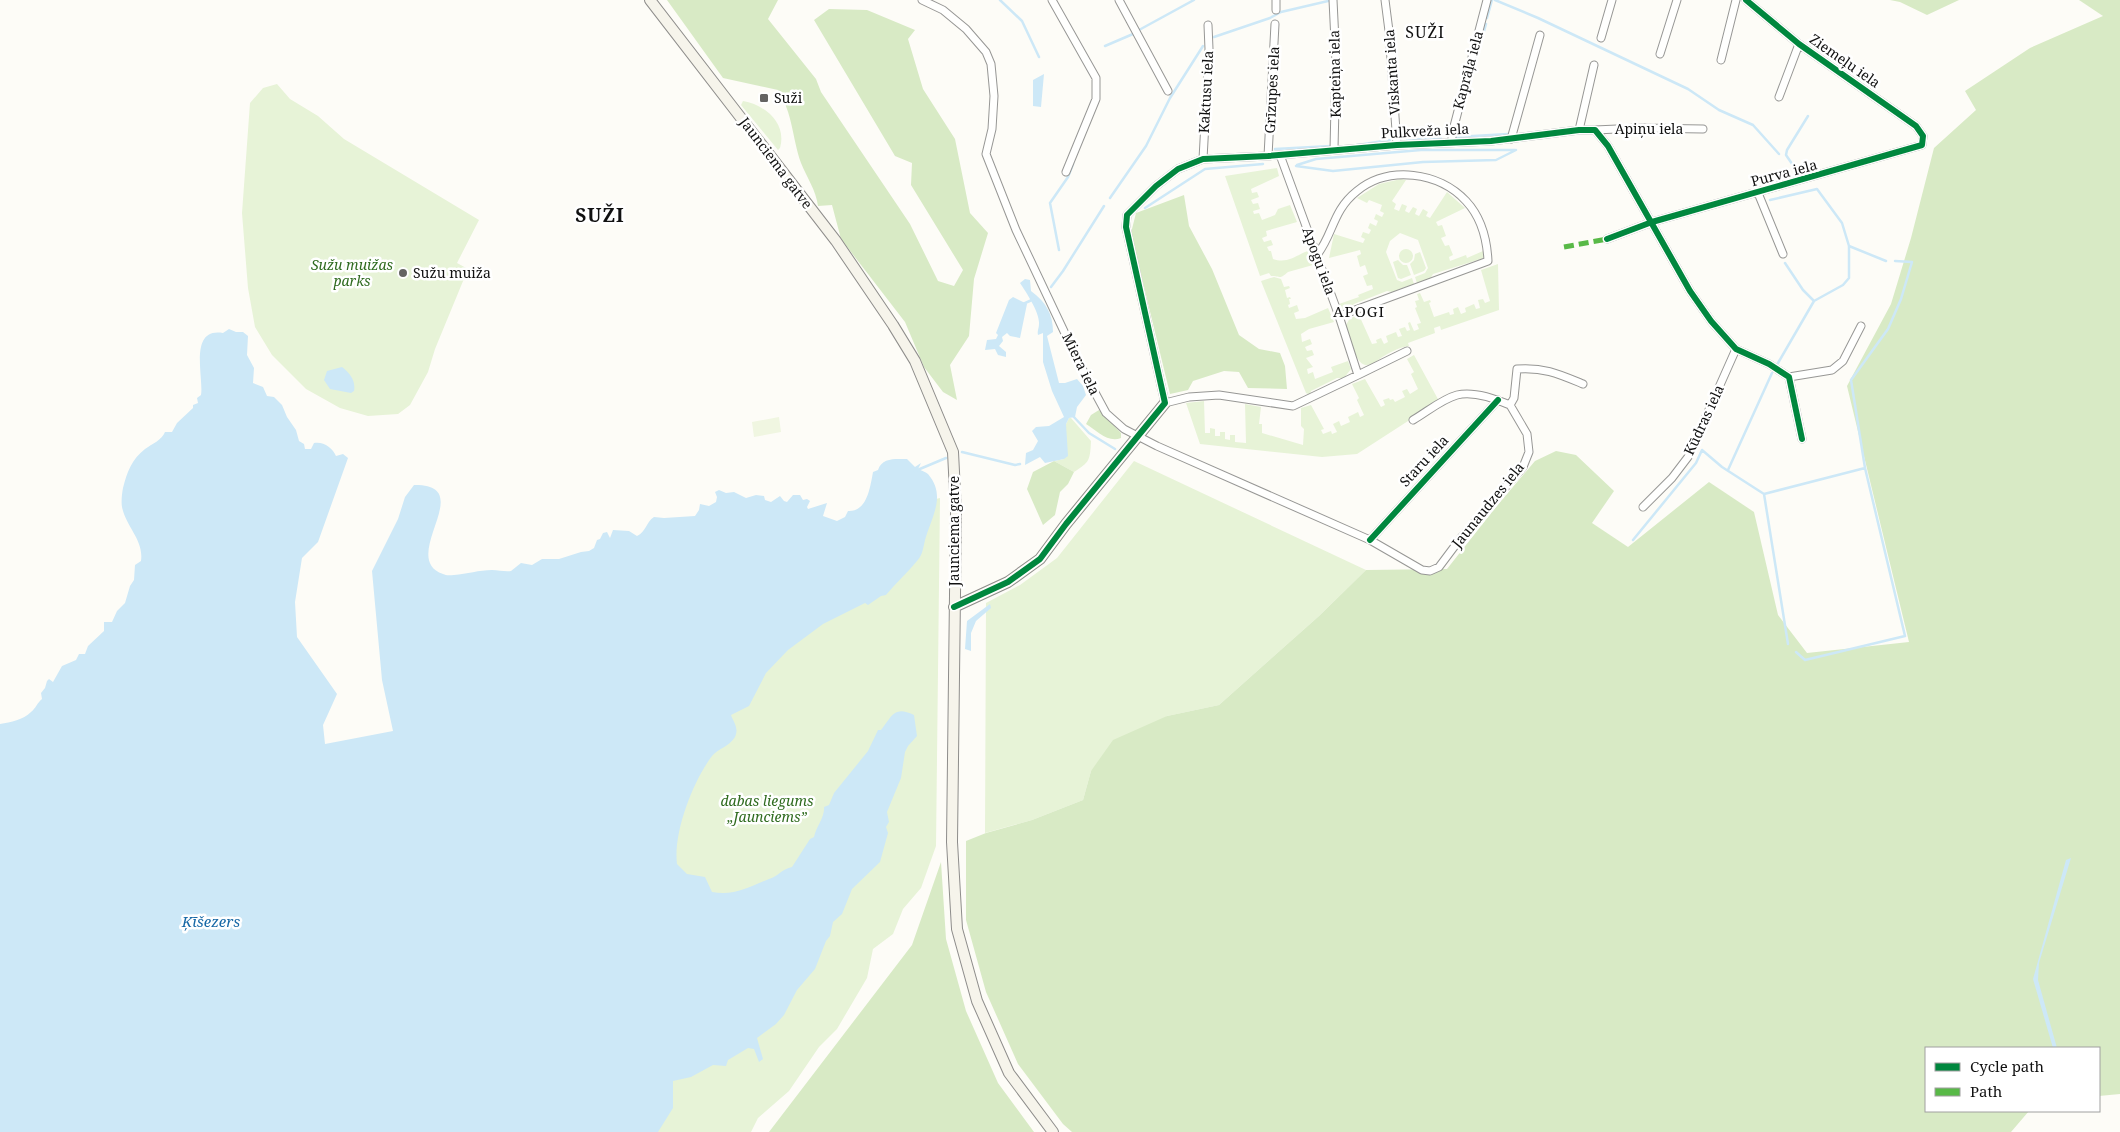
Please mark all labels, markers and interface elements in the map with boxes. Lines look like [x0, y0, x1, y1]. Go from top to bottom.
district label: SUŽI [1405, 21, 1445, 43]
street label: Viskanta iela [1379, 28, 1404, 116]
street label: Kaprāļa iela [1448, 28, 1487, 111]
street label: Ziemeļu iela [1806, 29, 1884, 92]
street label: Kapteiņa iela [1324, 30, 1345, 118]
street label: Grīzupes iela [1260, 46, 1283, 134]
street label: Kaktusu iela [1194, 50, 1217, 134]
place label: Suži [774, 88, 803, 107]
marker: Suži [758, 92, 770, 104]
street label: Jaunciema gatve [735, 112, 817, 212]
street label: Pulkveža iela [1380, 119, 1470, 142]
street label: Apiņu iela [1615, 119, 1683, 138]
street label: Purva iela [1749, 155, 1819, 190]
district label: SUŽI [575, 202, 625, 228]
street label: Apogu iela [1298, 224, 1341, 297]
park label: Sužu muižas parks [311, 255, 394, 290]
place label: Sužu muiža [413, 263, 491, 282]
marker: Sužu muiža [397, 267, 409, 279]
district label: APOGI [1333, 301, 1385, 321]
street label: Miera iela [1058, 329, 1105, 398]
street label: Kūdras iela [1679, 382, 1728, 458]
street label: Staru iela [1395, 431, 1452, 490]
street label: Jaunaudzes iela [1447, 458, 1528, 552]
street label: Jaunciema gatve [944, 476, 963, 587]
park label: dabas liegums „Jaunciems” [721, 791, 814, 826]
water label: Ķīšezers [181, 911, 240, 931]
legend [1925, 1047, 2100, 1112]
text: Cycle path [1970, 1056, 2045, 1076]
text: Path [1970, 1081, 2003, 1101]

